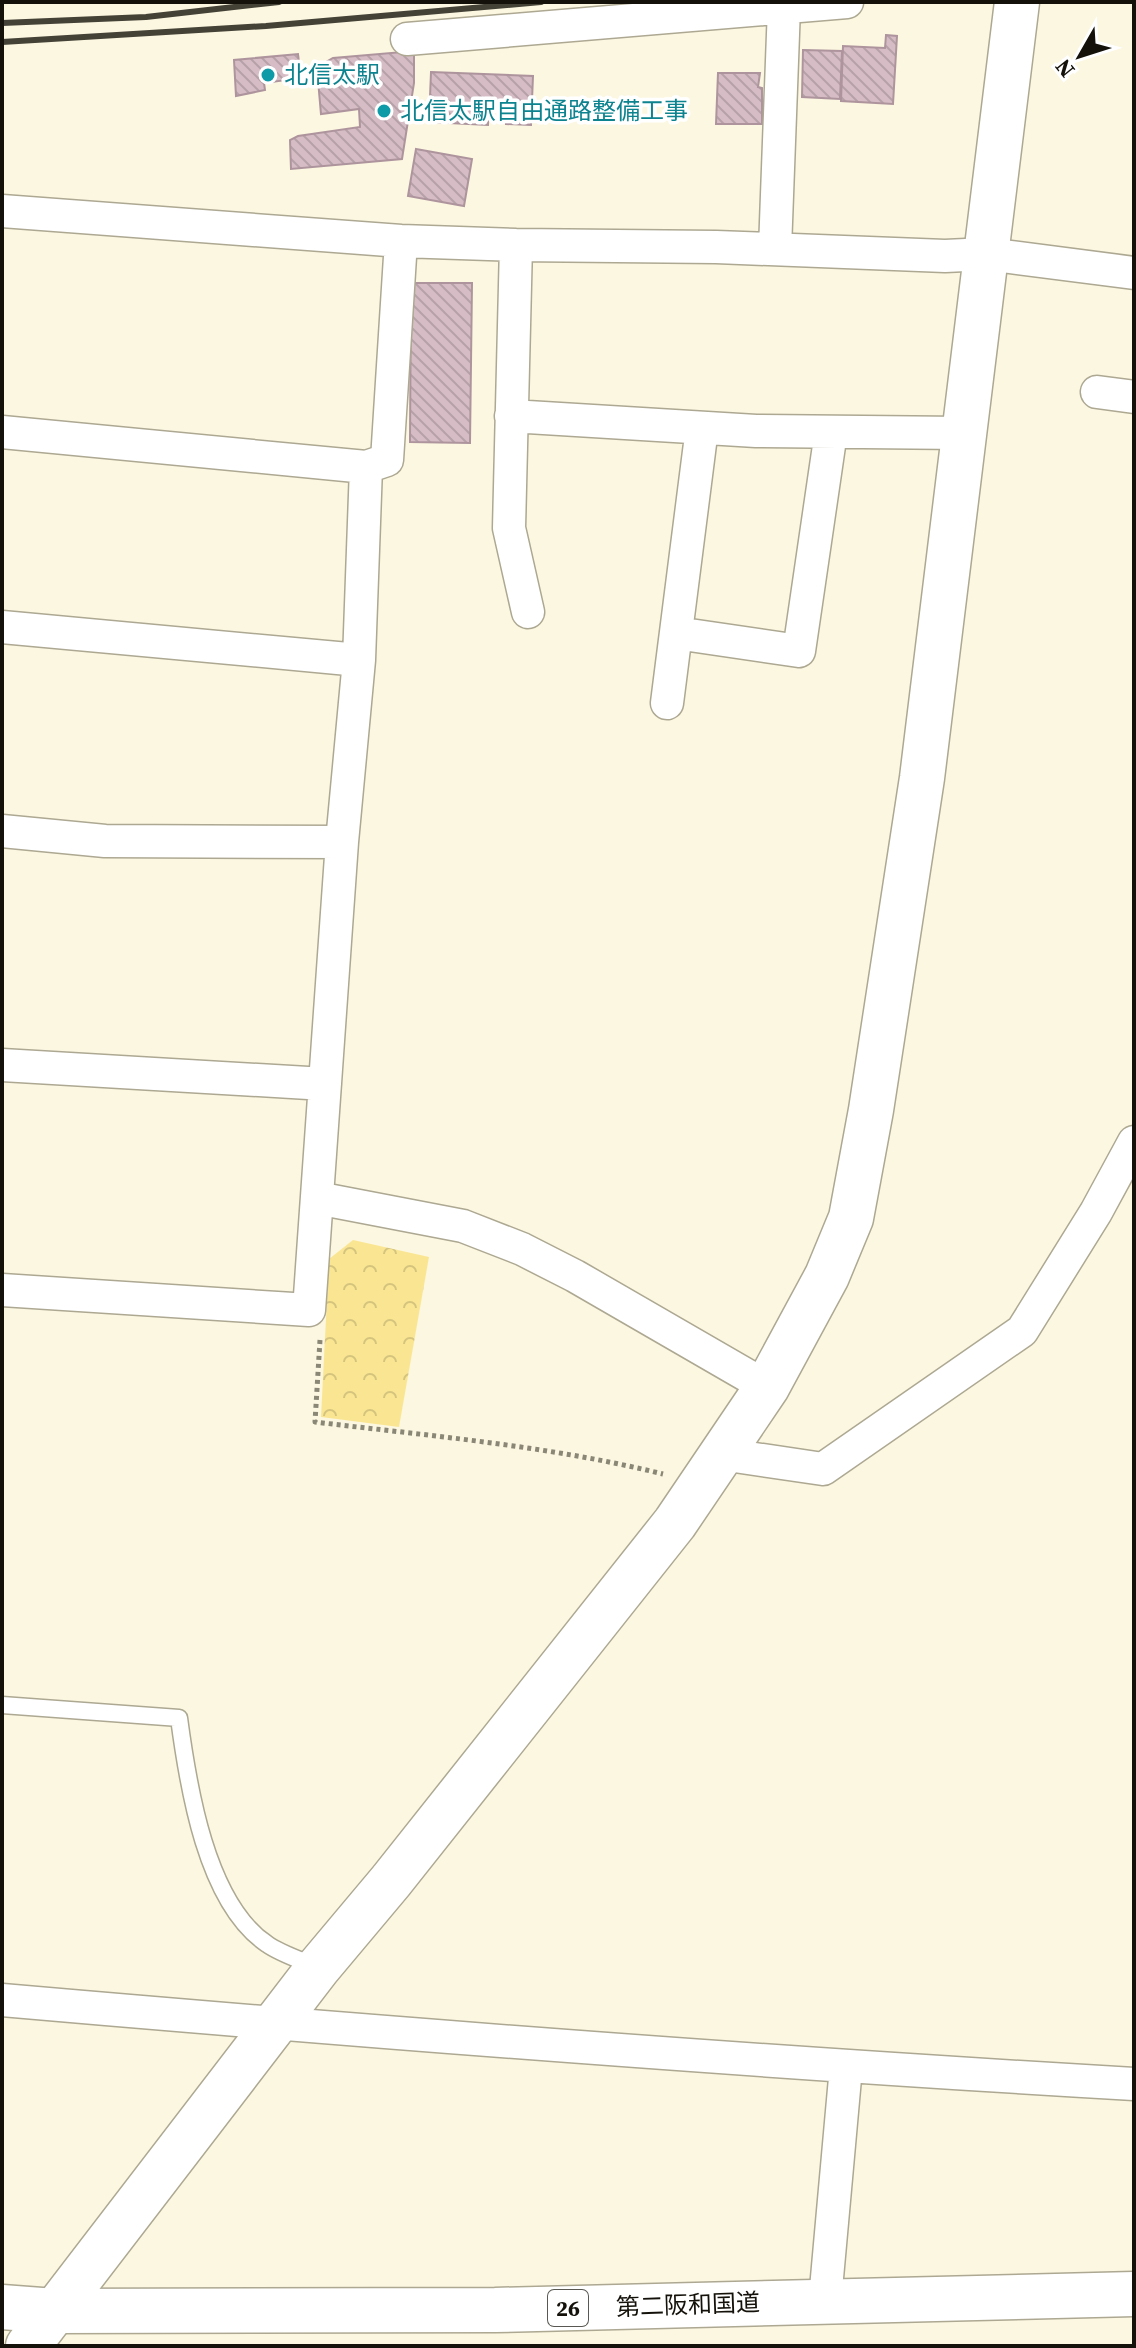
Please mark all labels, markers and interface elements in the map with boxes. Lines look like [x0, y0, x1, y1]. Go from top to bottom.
north arrow [1040, 16, 1120, 96]
text: N [1048, 53, 1081, 84]
place label: 北信太駅 [284, 58, 380, 91]
marker: 北信太駅 [259, 66, 277, 84]
place label: 北信太駅自由通路整備工事 [400, 94, 688, 127]
marker: 北信太駅自由通路整備工事 [375, 102, 393, 120]
street label: 第二阪和国道 [615, 2285, 761, 2324]
road number: 26 [548, 2290, 588, 2326]

